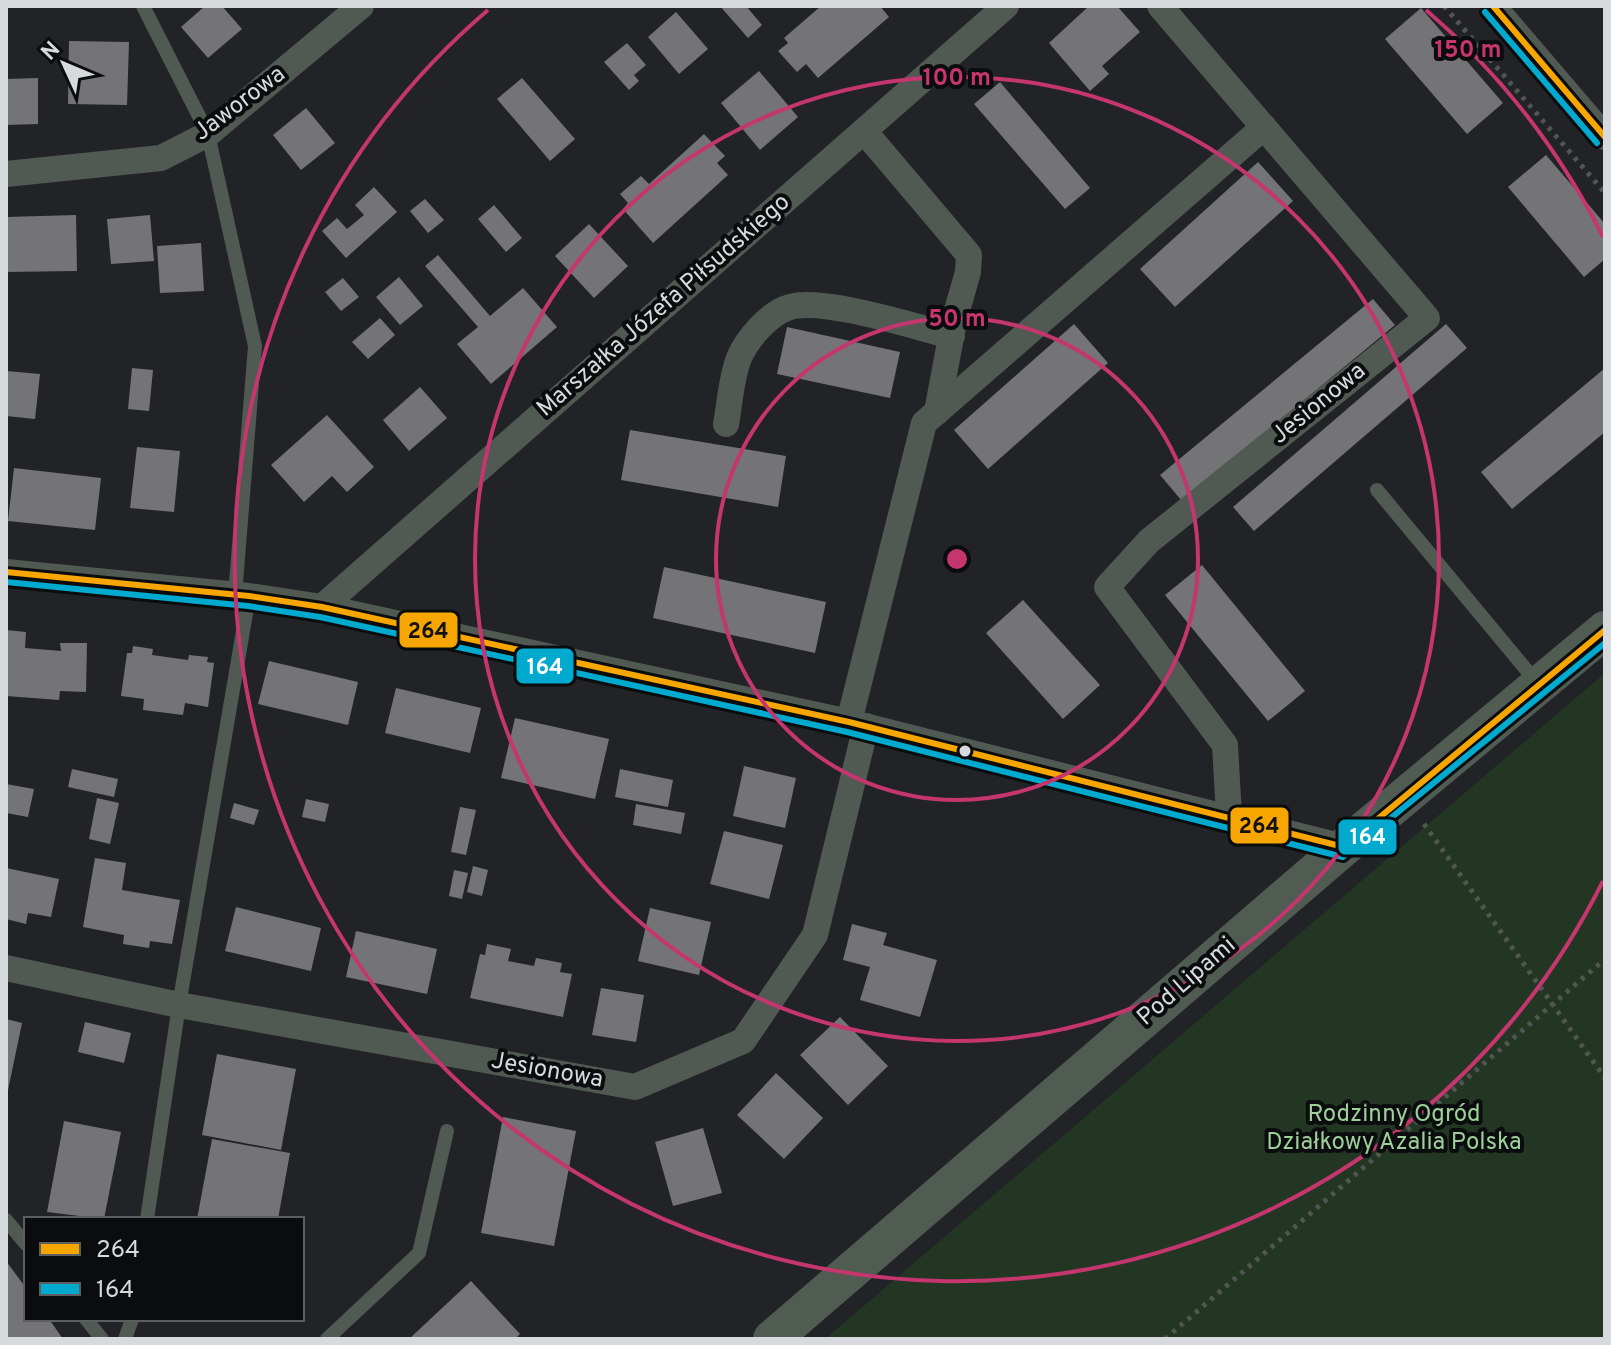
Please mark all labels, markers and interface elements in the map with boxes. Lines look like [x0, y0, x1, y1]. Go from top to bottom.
north arrow [24, 24, 104, 104]
text: 150 m [1434, 36, 1502, 66]
text: N [36, 37, 67, 67]
street label: Jaworowa [188, 60, 292, 148]
text: 100 m [923, 64, 991, 94]
street label: Marszałka Józefa Piłsudskiego [531, 188, 797, 424]
text: 50 m [928, 305, 986, 335]
street label: Jesionowa [1266, 357, 1372, 451]
centre of rings [943, 545, 971, 573]
line badge: 264 [398, 611, 459, 649]
text: 264 [407, 619, 449, 646]
line badge: 164 [515, 647, 575, 685]
text: 164 [527, 655, 563, 682]
unlabelled marker [957, 743, 973, 759]
line badge: 264 [1229, 806, 1290, 845]
text: 264 [1238, 814, 1280, 841]
line badge: 164 [1337, 818, 1398, 856]
text: 164 [1350, 825, 1386, 852]
street label: Pod Lipami [1132, 931, 1242, 1033]
street label: Jesionowa [489, 1046, 605, 1096]
park label: Rodzinny Ogród Działkowy Azalia Polska [1266, 1100, 1522, 1158]
legend [24, 1217, 304, 1321]
text: 264 [96, 1236, 140, 1266]
text: 164 [96, 1276, 134, 1306]

